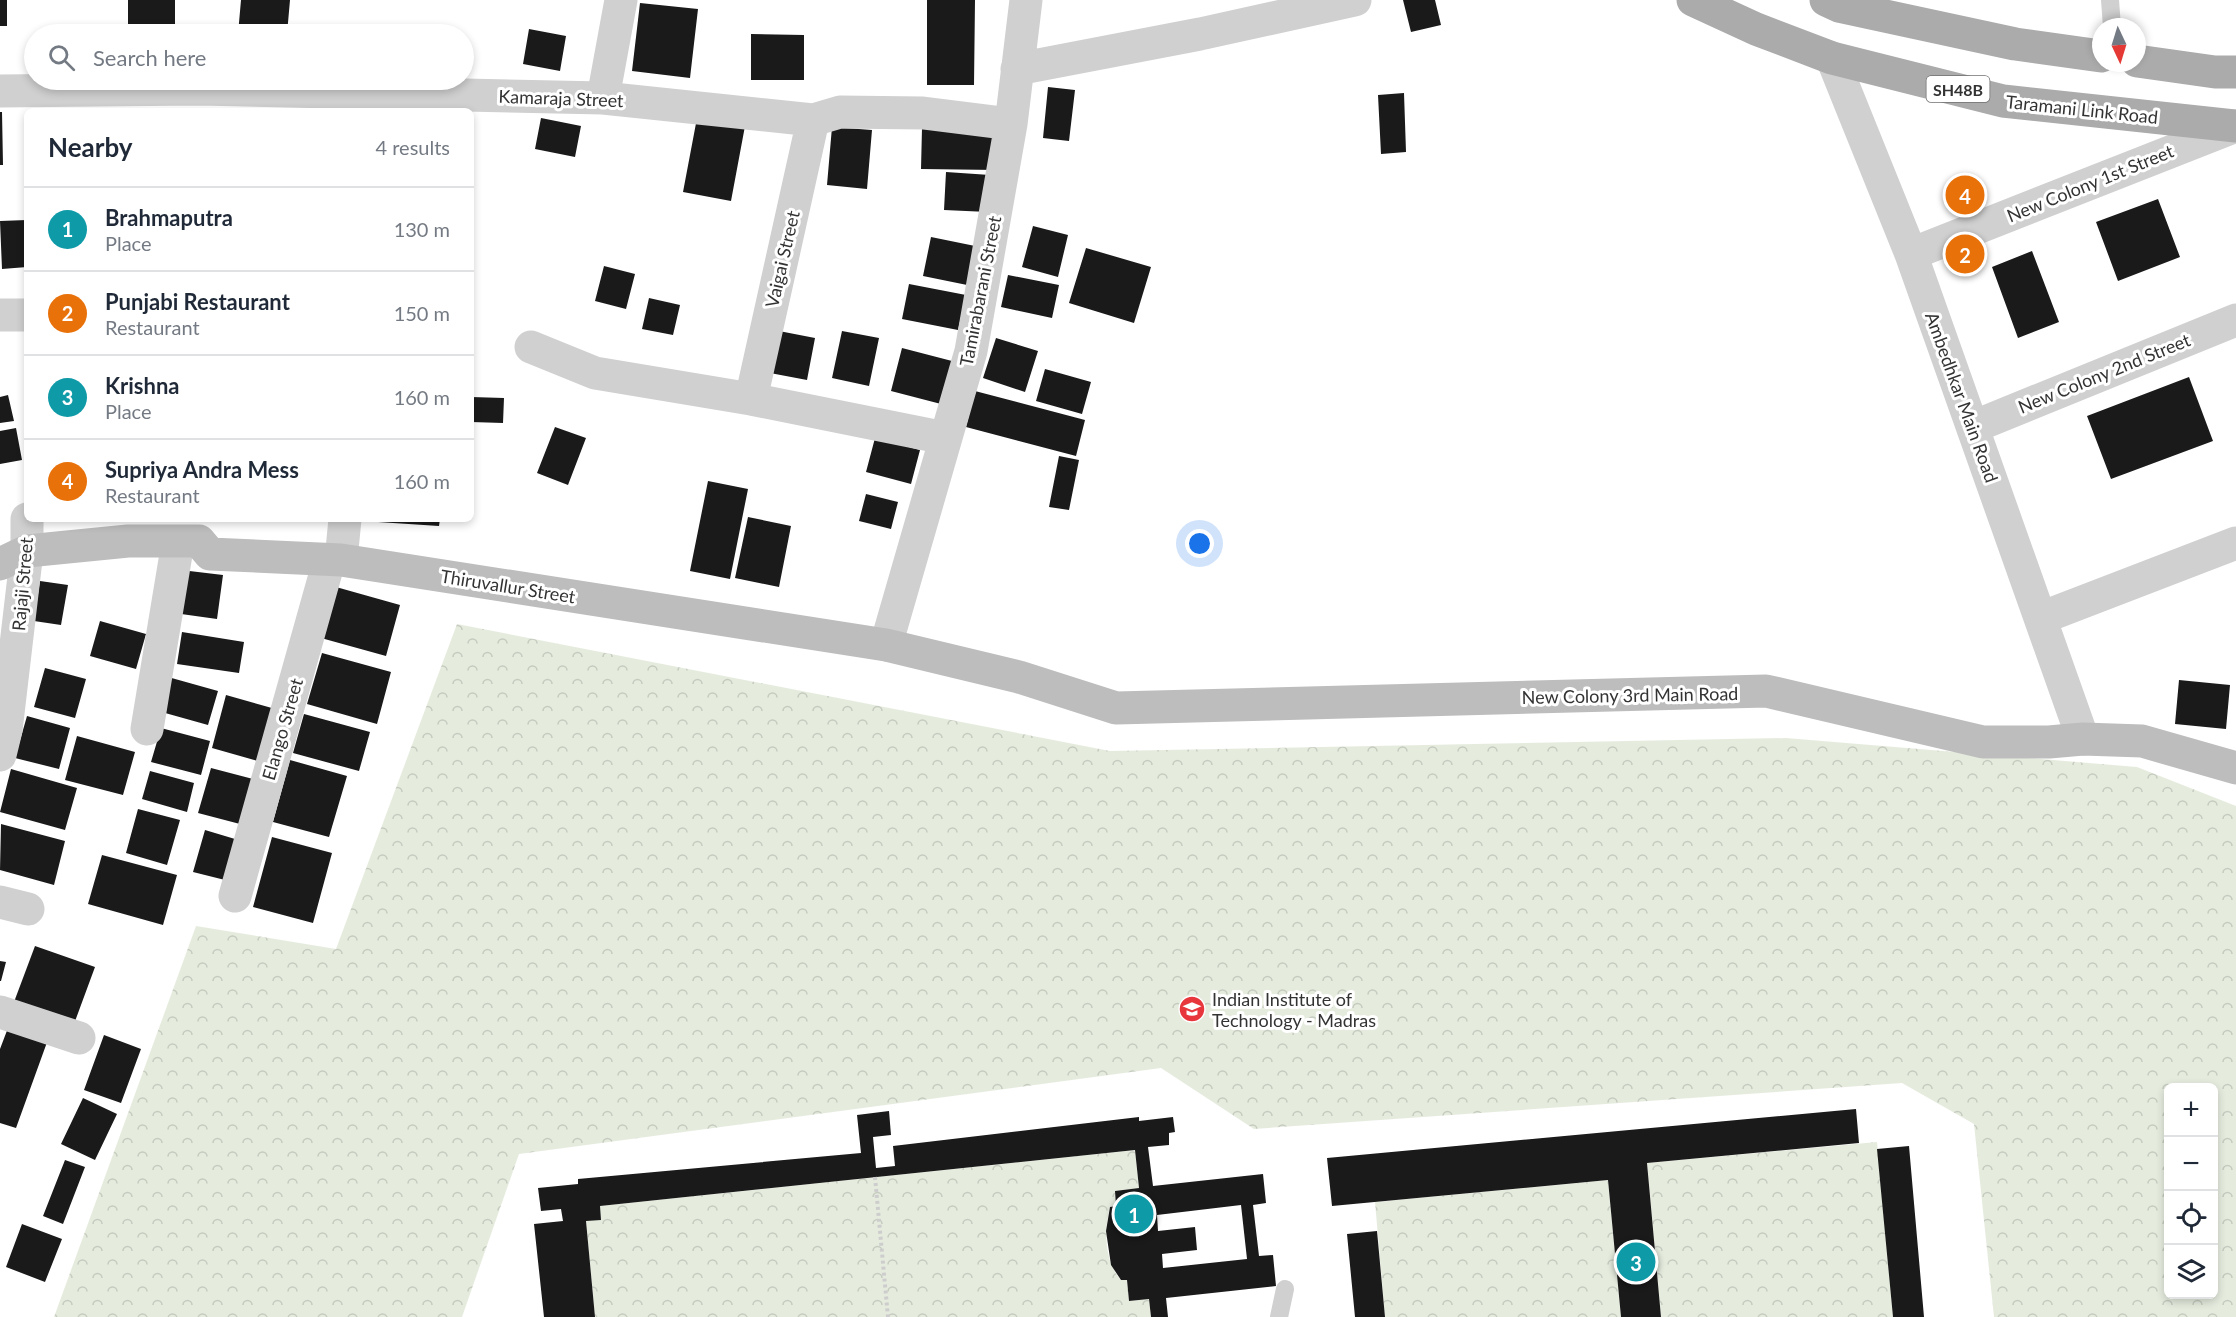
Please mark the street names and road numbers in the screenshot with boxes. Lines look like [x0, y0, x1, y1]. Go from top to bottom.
road number: SH48B [1926, 76, 1990, 102]
street label: Kamaraja Street [498, 85, 624, 111]
street label: Taramani Link Road [2005, 90, 2159, 128]
street label: New Colony 1st Street [2003, 139, 2177, 226]
street label: Vaigai Street [760, 208, 804, 310]
street label: Tamirabarani Street [955, 213, 1005, 368]
street label: Ambedhkar Main Road [1921, 309, 2003, 485]
street label: New Colony 2nd Street [2015, 328, 2194, 418]
street label: Rajaji Street [7, 536, 37, 632]
street label: Thiruvallur Street [439, 564, 578, 608]
street label: Elango Street [257, 675, 307, 782]
street label: New Colony 3rd Main Road [1522, 682, 1738, 708]

